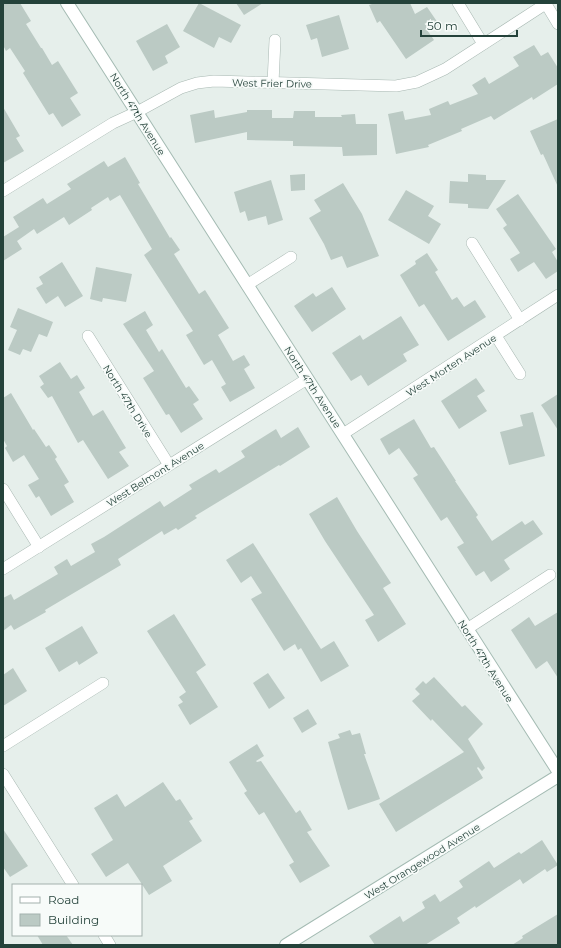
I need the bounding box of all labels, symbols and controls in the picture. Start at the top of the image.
scale bar [421,12,517,38]
text: 50 m [427,18,458,33]
street label: North 47th Avenue [107,71,168,158]
street label: West Frier Drive [232,76,312,91]
street label: West Morten Avenue [404,331,499,400]
street label: North 47th Avenue [281,344,344,431]
street label: North 47th Drive [100,362,155,440]
street label: West Belmont Avenue [104,439,206,510]
street label: North 47th Avenue [455,618,516,705]
street label: West Orangewood Avenue [362,820,482,902]
legend [12,884,142,936]
text: Road [48,892,79,907]
text: Building [48,912,99,927]

